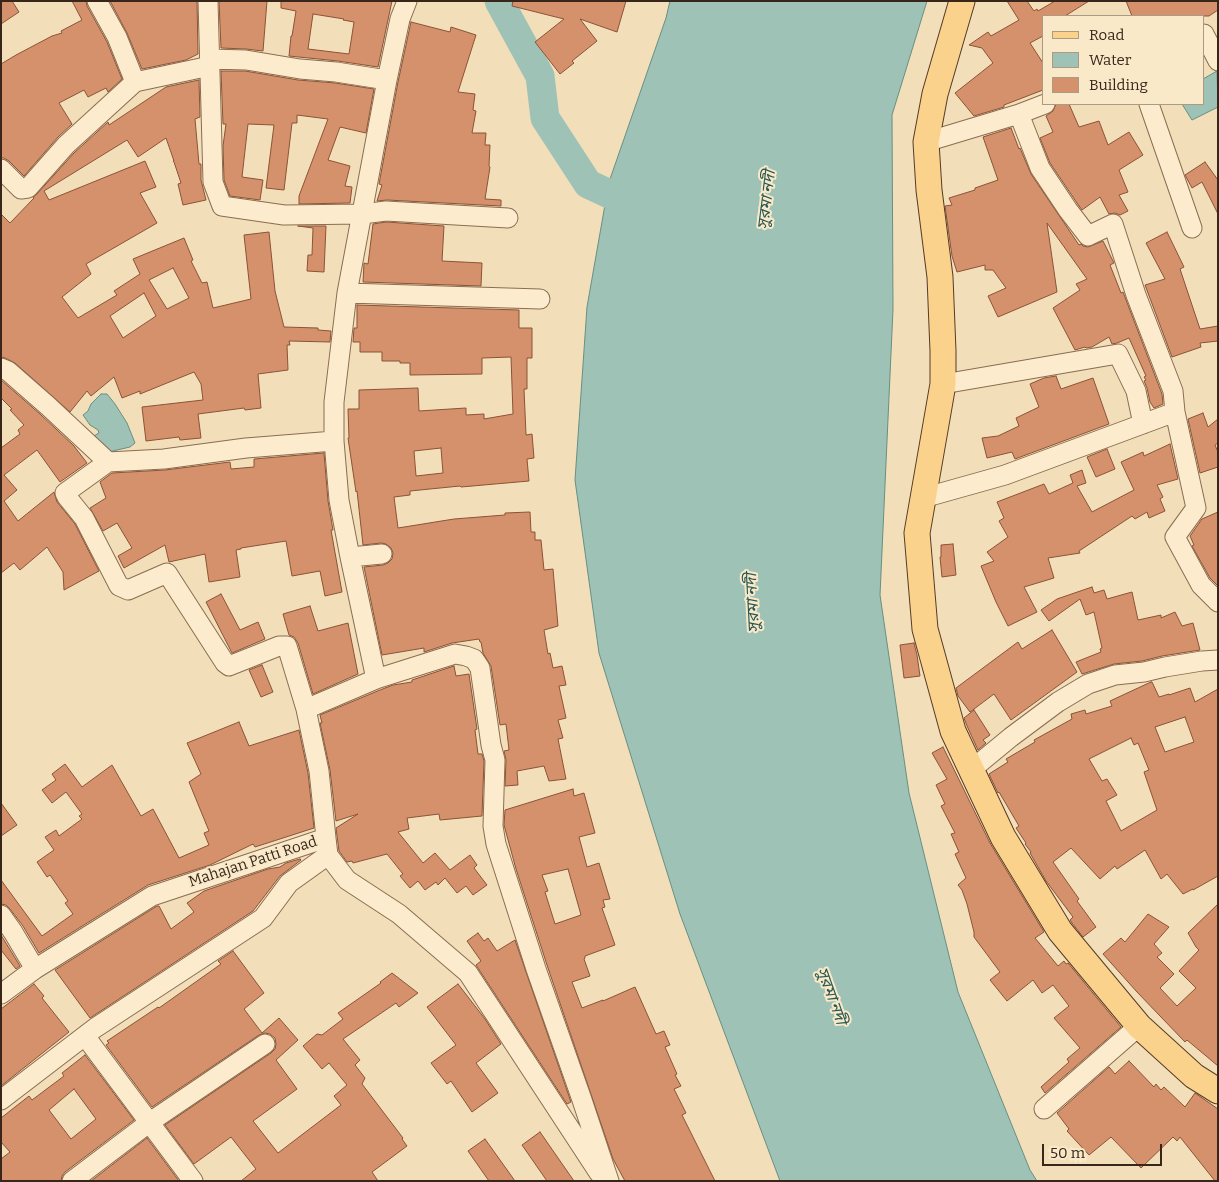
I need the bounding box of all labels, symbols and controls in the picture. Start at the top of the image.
legend [1042,15,1204,105]
text: Road [1089,26,1124,44]
text: Water [1089,51,1131,69]
text: Building [1089,76,1148,94]
water label: সুরমা নদী [754,169,780,231]
water label: সুরমা নদী [742,573,764,633]
street label: Mahajan Patti Road [187,833,319,891]
water label: সুরমা নদী [812,965,850,1027]
scale bar [1044,1134,1164,1166]
text: 50 m [1050,1144,1085,1162]

